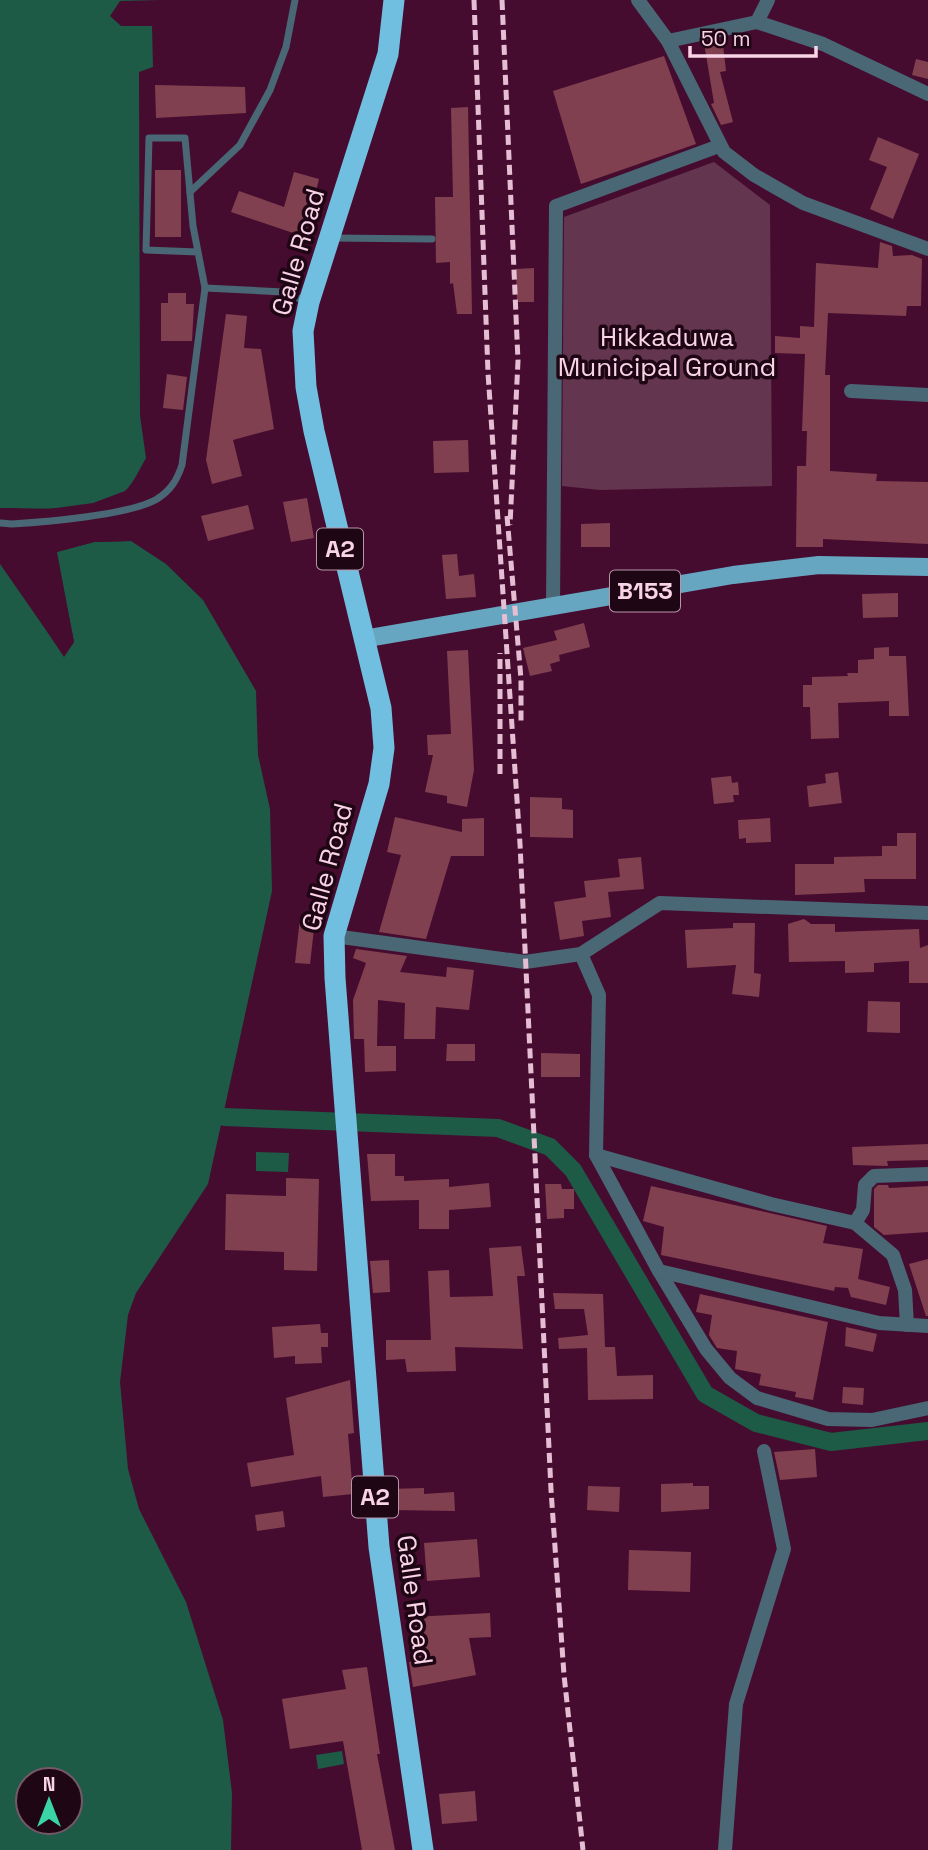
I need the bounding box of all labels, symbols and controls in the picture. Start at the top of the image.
scale bar [690,14,816,58]
text: 50 m [701,25,751,52]
street label: Galle Road [264,184,332,320]
park label: Hikkaduwa Municipal Ground [558,320,776,384]
road number: A2 [317,528,363,570]
road number: B153 [610,570,680,612]
street label: Galle Road [294,799,360,935]
road number: A2 [352,1476,398,1518]
street label: Galle Road [389,1533,441,1667]
north arrow [14,1766,84,1836]
text: N [43,1772,55,1797]

